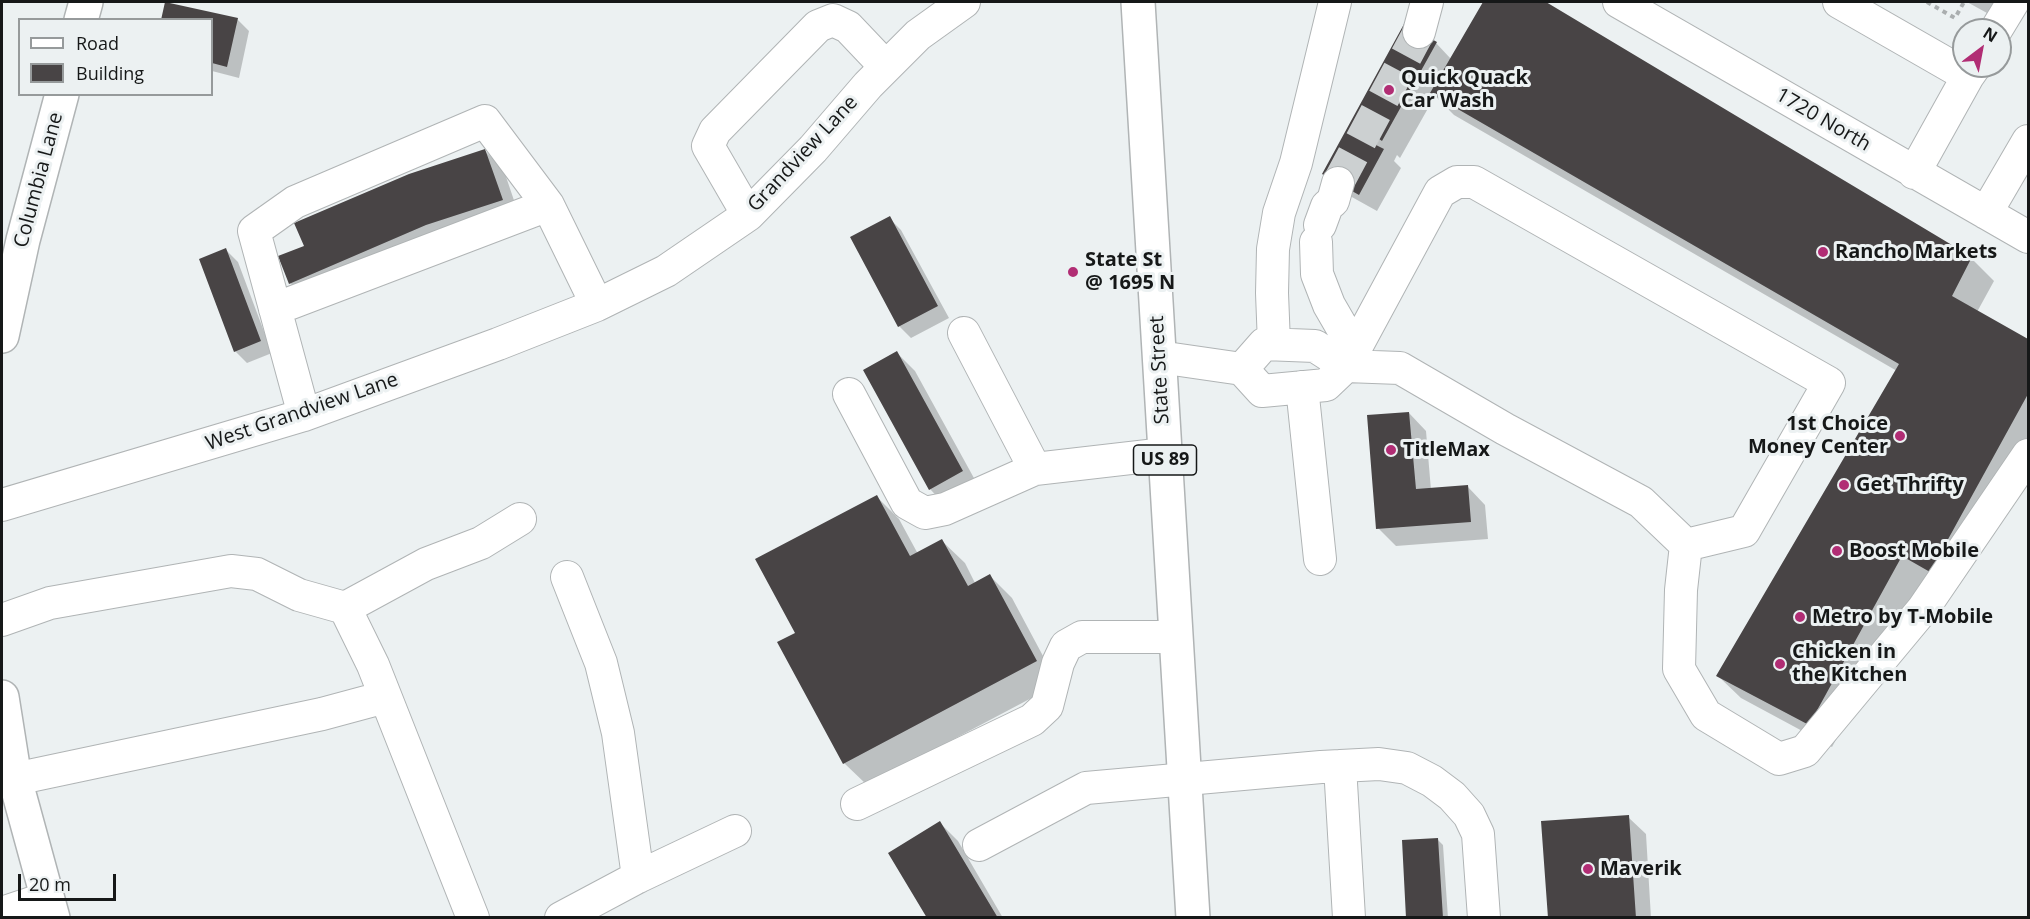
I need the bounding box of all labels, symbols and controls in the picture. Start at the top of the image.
legend [18,18,213,96]
north arrow [1952,18,2012,78]
text: N [1979,22,2002,47]
text: Road [76,31,119,55]
text: Building [76,61,144,85]
place label: Quick Quack Car Wash [1401,66,1528,113]
marker: Quick Quack Car Wash [1382,83,1396,97]
street label: 1720 North [1771,83,1875,157]
street label: Grandview Lane [743,91,863,217]
street label: Columbia Lane [9,110,69,250]
place label: Rancho Markets [1835,240,1997,264]
marker: Rancho Markets [1816,245,1830,259]
place label: State St @ 1695 N [1085,248,1175,295]
marker: State St @ 1695 N [1066,265,1080,279]
street label: State Street [1145,315,1175,425]
street label: West Grandview Lane [203,368,401,456]
place label: 1st Choice Money Center [1748,412,1888,459]
marker: 1st Choice Money Center [1893,429,1907,443]
place label: TitleMax [1403,438,1490,462]
marker: TitleMax [1384,443,1398,457]
road number: US 89 [1134,445,1196,475]
place label: Get Thrifty [1856,473,1964,497]
marker: Get Thrifty [1837,478,1851,492]
place label: Boost Mobile [1849,539,1979,563]
marker: Boost Mobile [1830,544,1844,558]
place label: Metro by T-Mobile [1812,605,1993,629]
marker: Metro by T-Mobile [1793,610,1807,624]
place label: Chicken in the Kitchen [1792,640,1907,687]
marker: Chicken in the Kitchen [1773,657,1787,671]
place label: Maverik [1600,857,1682,881]
scale bar [21,862,118,900]
marker: Maverik [1581,862,1595,876]
text: 20 m [29,872,71,896]

